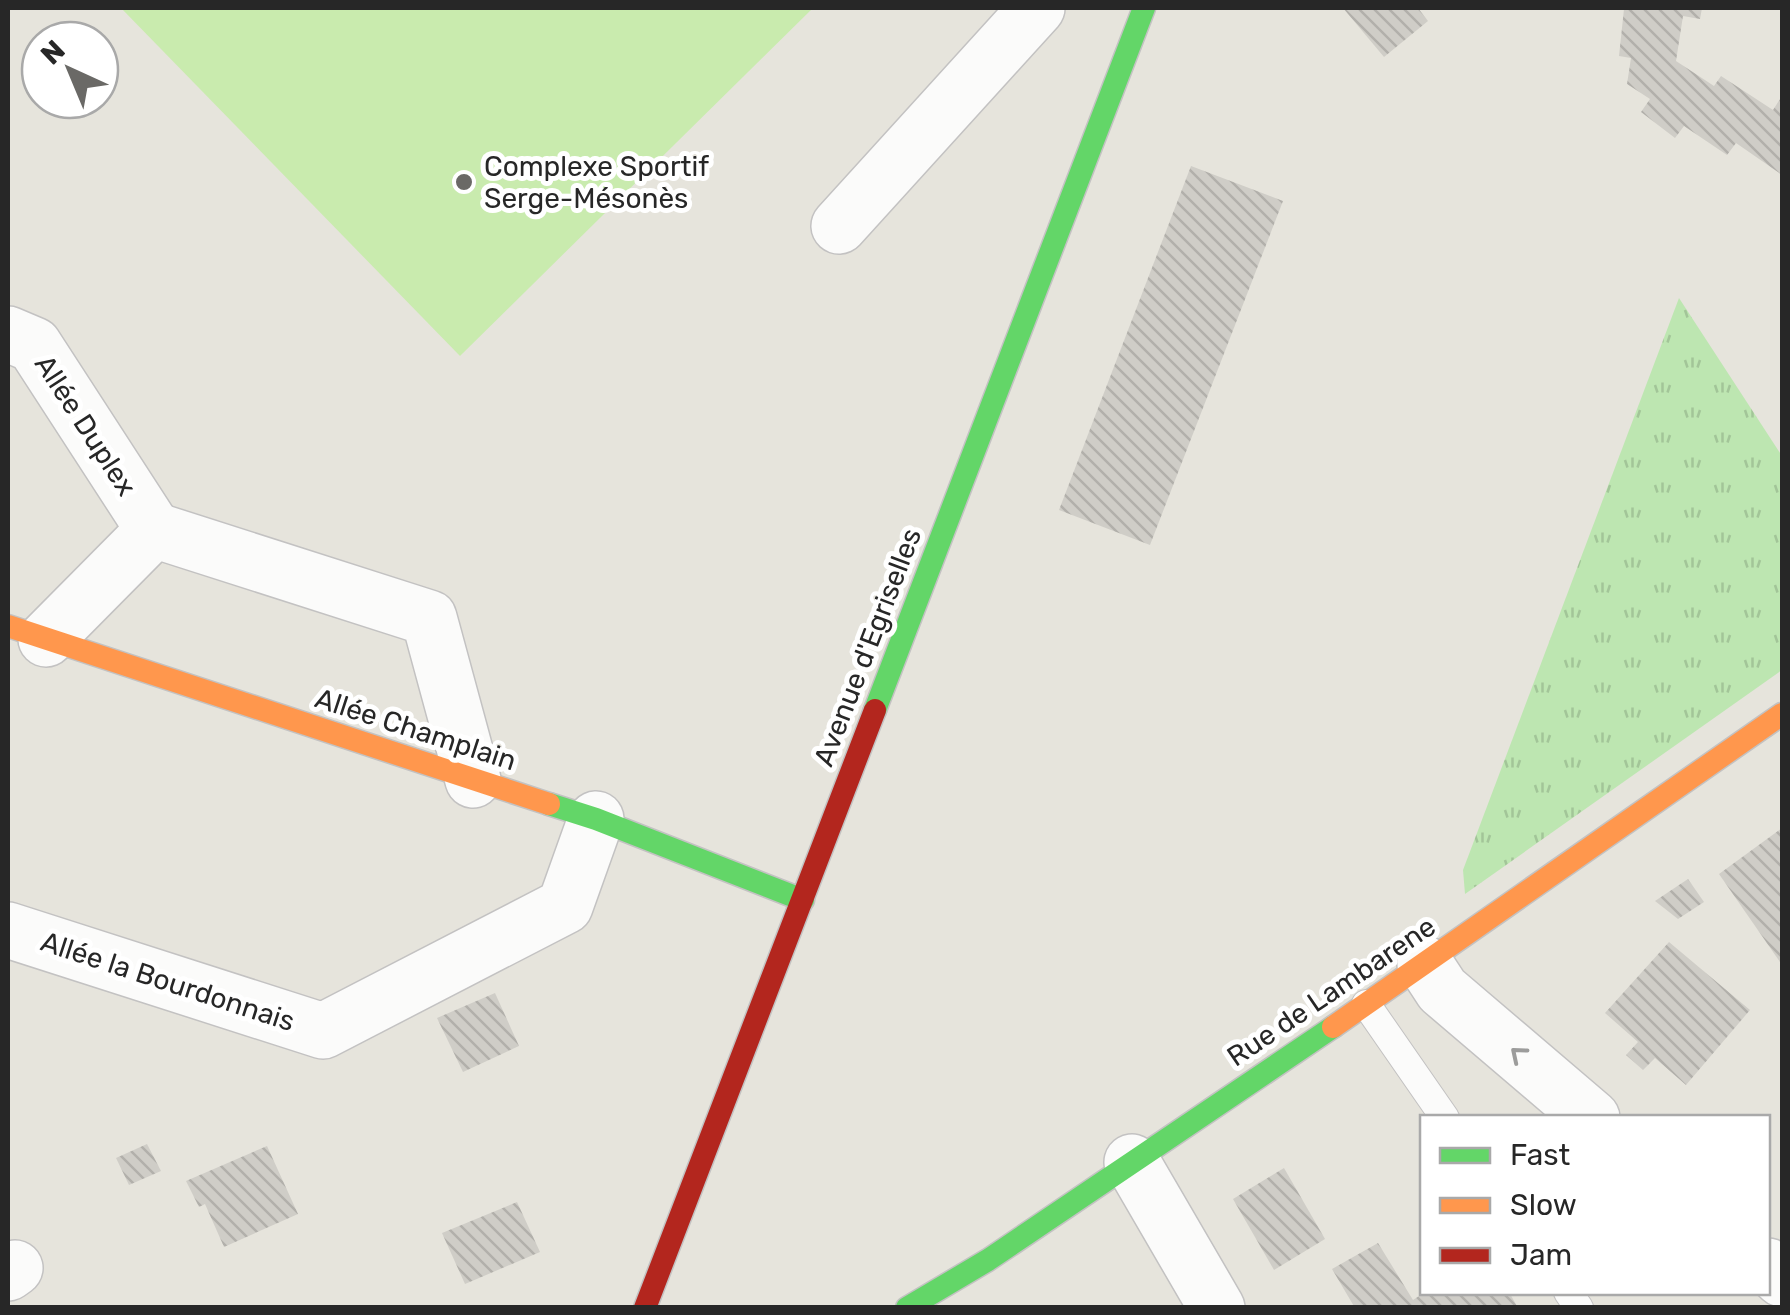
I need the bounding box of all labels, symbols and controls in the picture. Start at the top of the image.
north arrow [20,20,120,120]
text: N [34,34,72,71]
place label: Complexe Sportif Serge-Mésonès [484,150,709,215]
marker: Complexe Sportif Serge-Mésonès [453,171,475,193]
street label: Allée Duplex [28,349,143,502]
street label: Avenue d'Egriselles [807,524,928,771]
street label: Allée Champlain [311,681,520,778]
street label: Rue de Lambarene [1221,910,1442,1073]
street label: Allée la Bourdonnais [37,925,299,1038]
one-way arrow [1511,1048,1530,1066]
legend [1420,1115,1770,1295]
text: Fast [1510,1137,1570,1173]
text: Slow [1510,1187,1577,1223]
text: Jam [1510,1237,1572,1273]

